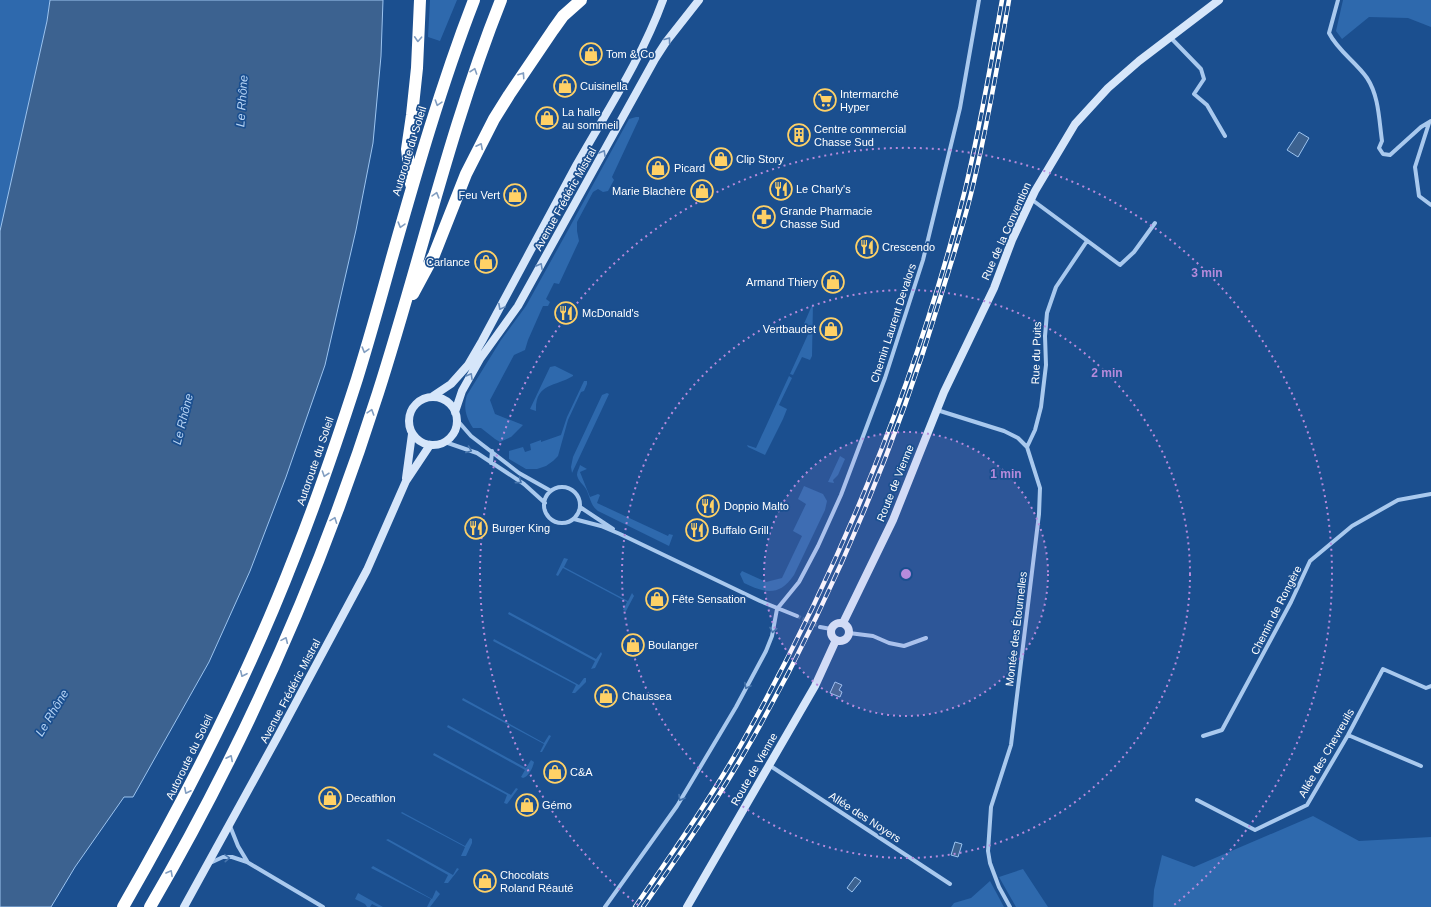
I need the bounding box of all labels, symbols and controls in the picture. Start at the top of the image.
one-way arrow [414,36,423,42]
one-way arrow [663,37,670,44]
shop icon: Tom & Co [578,41,604,67]
place label: Tom & Co [606,48,654,60]
one-way arrow [469,67,478,74]
one-way arrow [518,72,525,79]
shop icon: Cuisinella [552,73,578,99]
water label: Le Rhône [233,74,251,127]
place label: Cuisinella [580,80,629,92]
supermarket icon: Intermarché Hyper [812,87,838,113]
place label: Intermarché Hyper [840,88,899,113]
one-way arrow [434,99,442,106]
street label: Autoroute du Soleil [390,105,428,197]
shop icon: La halle au sommeil [534,105,560,131]
place label: La halle au sommeil [562,106,618,131]
building icon: Centre commercial Chasse Sud [786,122,812,148]
place label: Centre commercial Chasse Sud [814,123,906,148]
one-way arrow [475,143,483,151]
street label: Avenue Frédéric Mistral [532,145,598,253]
shop icon: Clip Story [708,146,734,172]
one-way arrow [599,150,606,157]
place label: Clip Story [736,153,784,165]
shop icon: Picard [645,155,671,181]
place label: Picard [674,162,705,174]
restaurant icon: Le Charly's [768,176,794,202]
shop icon: Marie Blachère [689,178,715,204]
street label: Rue de la Convention [979,180,1033,282]
shop icon: Feu Vert [502,182,528,208]
place label: Le Charly's [796,183,851,195]
place label: Marie Blachère [612,185,686,197]
place label: Feu Vert [458,189,500,201]
one-way arrow [431,192,440,199]
pharmacy icon: Grande Pharmacie Chasse Sud [751,204,777,230]
place label: Grande Pharmacie Chasse Sud [780,205,872,230]
one-way arrow [397,221,406,228]
restaurant icon: Crescendo [854,234,880,260]
place label: Crescendo [882,241,935,253]
shop icon: Carlance [473,249,499,275]
place label: Carlance [426,256,470,268]
street label: Chemin Laurent Devalors [868,261,918,384]
one-way arrow [535,263,542,270]
text: 3 min [1191,266,1223,280]
shop icon: Armand Thiery [820,269,846,295]
place label: Armand Thiery [746,276,818,288]
restaurant icon: McDonald's [553,300,579,326]
one-way arrow [498,302,506,310]
place label: McDonald's [582,307,640,319]
shop icon: Vertbaudet [818,316,844,342]
street label: Rue du Puits [1029,321,1043,385]
place label: Vertbaudet [763,323,816,335]
one-way arrow [362,347,370,353]
text: 2 min [1091,366,1123,380]
one-way arrow [466,373,473,380]
water label: Le Rhône [170,392,196,446]
one-way arrow [367,409,375,416]
street label: Autoroute du Soleil [294,415,336,507]
street label: Route de Vienne [874,443,916,523]
one-way arrow [465,445,472,453]
text: 1 min [990,467,1022,481]
one-way arrow [321,470,329,477]
one-way arrow [515,476,522,484]
restaurant icon: Doppio Malto [695,493,721,519]
place label: Doppio Malto [724,500,789,512]
restaurant icon: Burger King [463,515,489,541]
one-way arrow [330,516,338,523]
restaurant icon: Buffalo Grill [684,517,710,543]
place label: Burger King [492,522,550,534]
place label: Buffalo Grill [712,524,769,536]
street label: Chemin de Rongère [1248,563,1304,657]
centre of rings [899,567,913,581]
street label: Montée des Étournelles [1003,570,1029,687]
shop icon: Fête Sensation [644,586,670,612]
place label: Fête Sensation [672,593,746,605]
one-way arrow [769,627,777,634]
shop icon: Boulanger [620,632,646,658]
street label: Avenue Frédéric Mistral [257,637,323,745]
one-way arrow [280,637,288,645]
place label: Boulanger [648,639,698,651]
one-way arrow [240,670,248,678]
one-way arrow [745,682,752,689]
shop icon: Chaussea [593,683,619,709]
water label: Le Rhône [33,687,72,739]
place label: Chaussea [622,690,672,702]
street label: Allée des Chevreuils [1296,706,1357,799]
street label: Autoroute du Soleil [163,713,215,801]
street label: Route de Vienne [728,731,780,807]
one-way arrow [226,755,233,762]
shop icon: C&A [542,759,568,785]
place label: C&A [570,766,593,778]
shop icon: Decathlon [317,785,343,811]
one-way arrow [184,787,191,795]
street label: Allée des Noyers [827,789,904,845]
place label: Decathlon [346,792,396,804]
shop icon: Gémo [514,792,540,818]
one-way arrow [679,794,686,801]
place label: Gémo [542,799,572,811]
one-way arrow [224,853,230,862]
shop icon: Chocolats Roland Réauté [472,868,498,894]
place label: Chocolats Roland Réauté [500,869,573,894]
one-way arrow [165,870,172,877]

